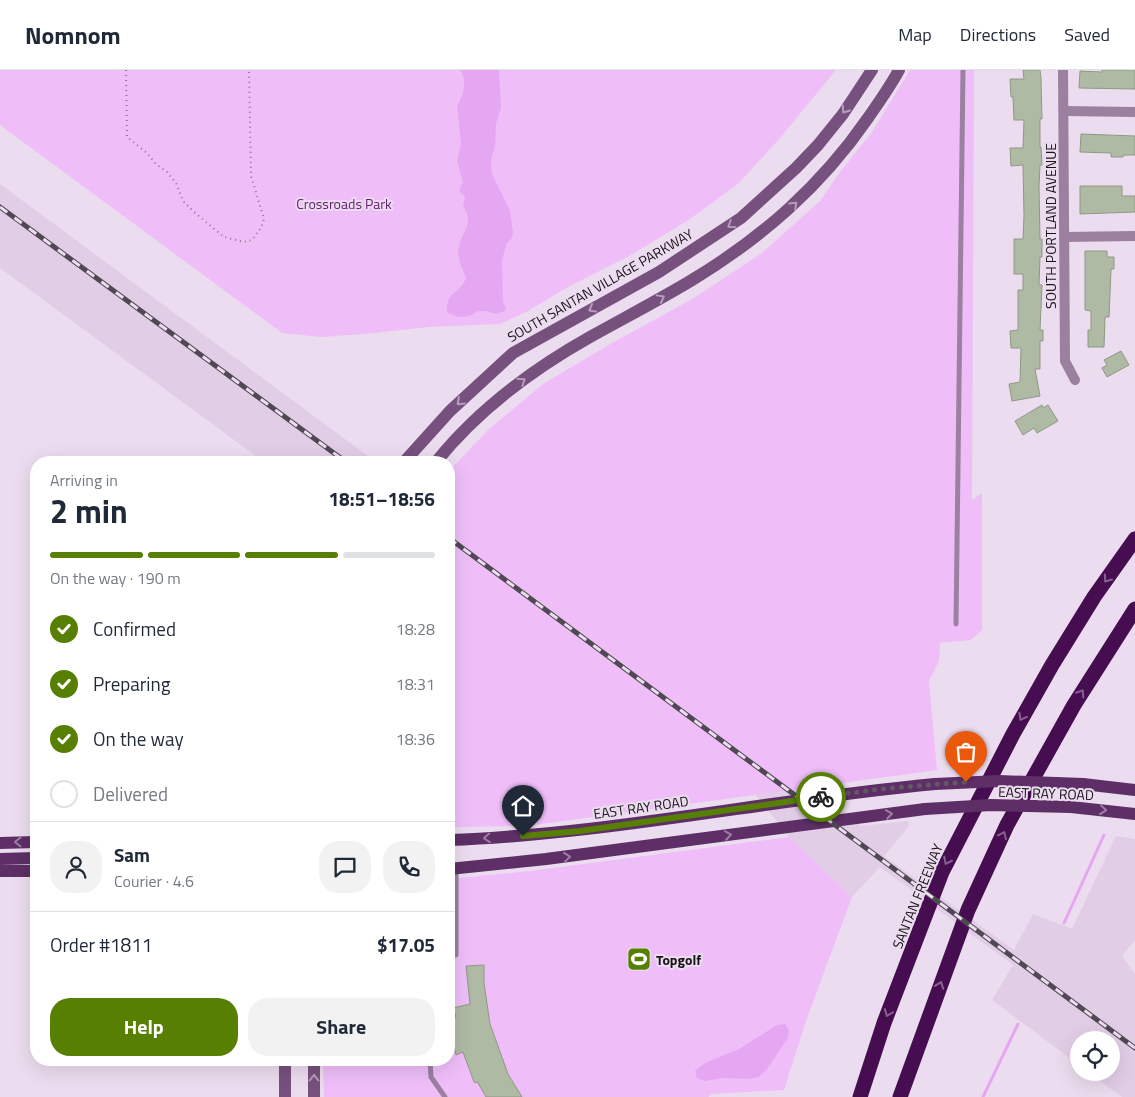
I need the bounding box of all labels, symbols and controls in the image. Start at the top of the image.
text: Nomnom [25,17,121,53]
text: Map [898,21,932,48]
text: Directions [960,21,1036,48]
text: Saved [1064,21,1110,48]
one-way arrow [842,105,851,114]
street label: SOUTH PORTLAND AVENUE [1040,143,1061,309]
park label: Crossroads Park [296,193,392,214]
one-way arrow [788,202,797,211]
one-way arrow [727,219,736,228]
street label: SOUTH SANTAN VILLAGE PARKWAY [503,223,697,347]
one-way arrow [656,294,665,304]
one-way arrow [588,303,597,313]
one-way arrow [516,378,526,387]
one-way arrow [457,396,466,405]
text: Arriving in [50,468,118,492]
text: 18:51–18:56 [328,484,435,513]
text: 2 min [50,487,128,535]
text: On the way · 190 m [50,566,181,590]
one-way arrow [1104,573,1113,582]
text: Confirmed [93,614,176,643]
icon: check [50,615,78,643]
text: 18:28 [396,617,435,641]
text: Preparing [93,669,170,698]
icon: check [50,670,78,698]
text: 18:31 [396,672,435,696]
one-way arrow [1075,690,1085,699]
one-way arrow [1019,712,1029,721]
text: On the way [93,724,184,753]
icon: check [50,725,78,753]
text: 18:36 [396,727,435,751]
pin [945,731,987,782]
icon: bag [952,738,980,766]
courier [796,772,846,822]
text: Delivered [93,779,168,808]
street label: EAST RAY ROAD [998,781,1094,805]
icon: bike [807,783,835,811]
pin [502,785,544,836]
street label: EAST RAY ROAD [592,790,690,824]
icon: home [509,792,537,820]
one-way arrow [1100,804,1108,815]
one-way arrow [885,809,893,820]
one-way arrow [724,831,732,841]
one-way arrow [996,831,1007,840]
one-way arrow [483,833,491,844]
one-way arrow [14,837,22,848]
text: Sam [114,840,150,869]
street label: SANTAN FREEWAY [886,840,948,952]
button: person [50,841,102,893]
button: chat [319,841,371,893]
button: phone [383,841,435,893]
one-way arrow [563,852,571,863]
one-way arrow [943,856,953,865]
text: Courier · 4.6 [114,869,194,893]
text: Order #1811 [50,930,152,959]
text: $17.05 [377,930,435,959]
sports icon: Topgolf [626,946,652,972]
place label: Topgolf [656,949,701,970]
one-way arrow [934,981,944,990]
button: Help [50,998,238,1056]
button: Share [248,998,435,1056]
one-way arrow [884,1008,894,1016]
map controls [1070,1031,1120,1081]
button: locate [1070,1031,1120,1081]
one-way arrow [309,1074,319,1082]

